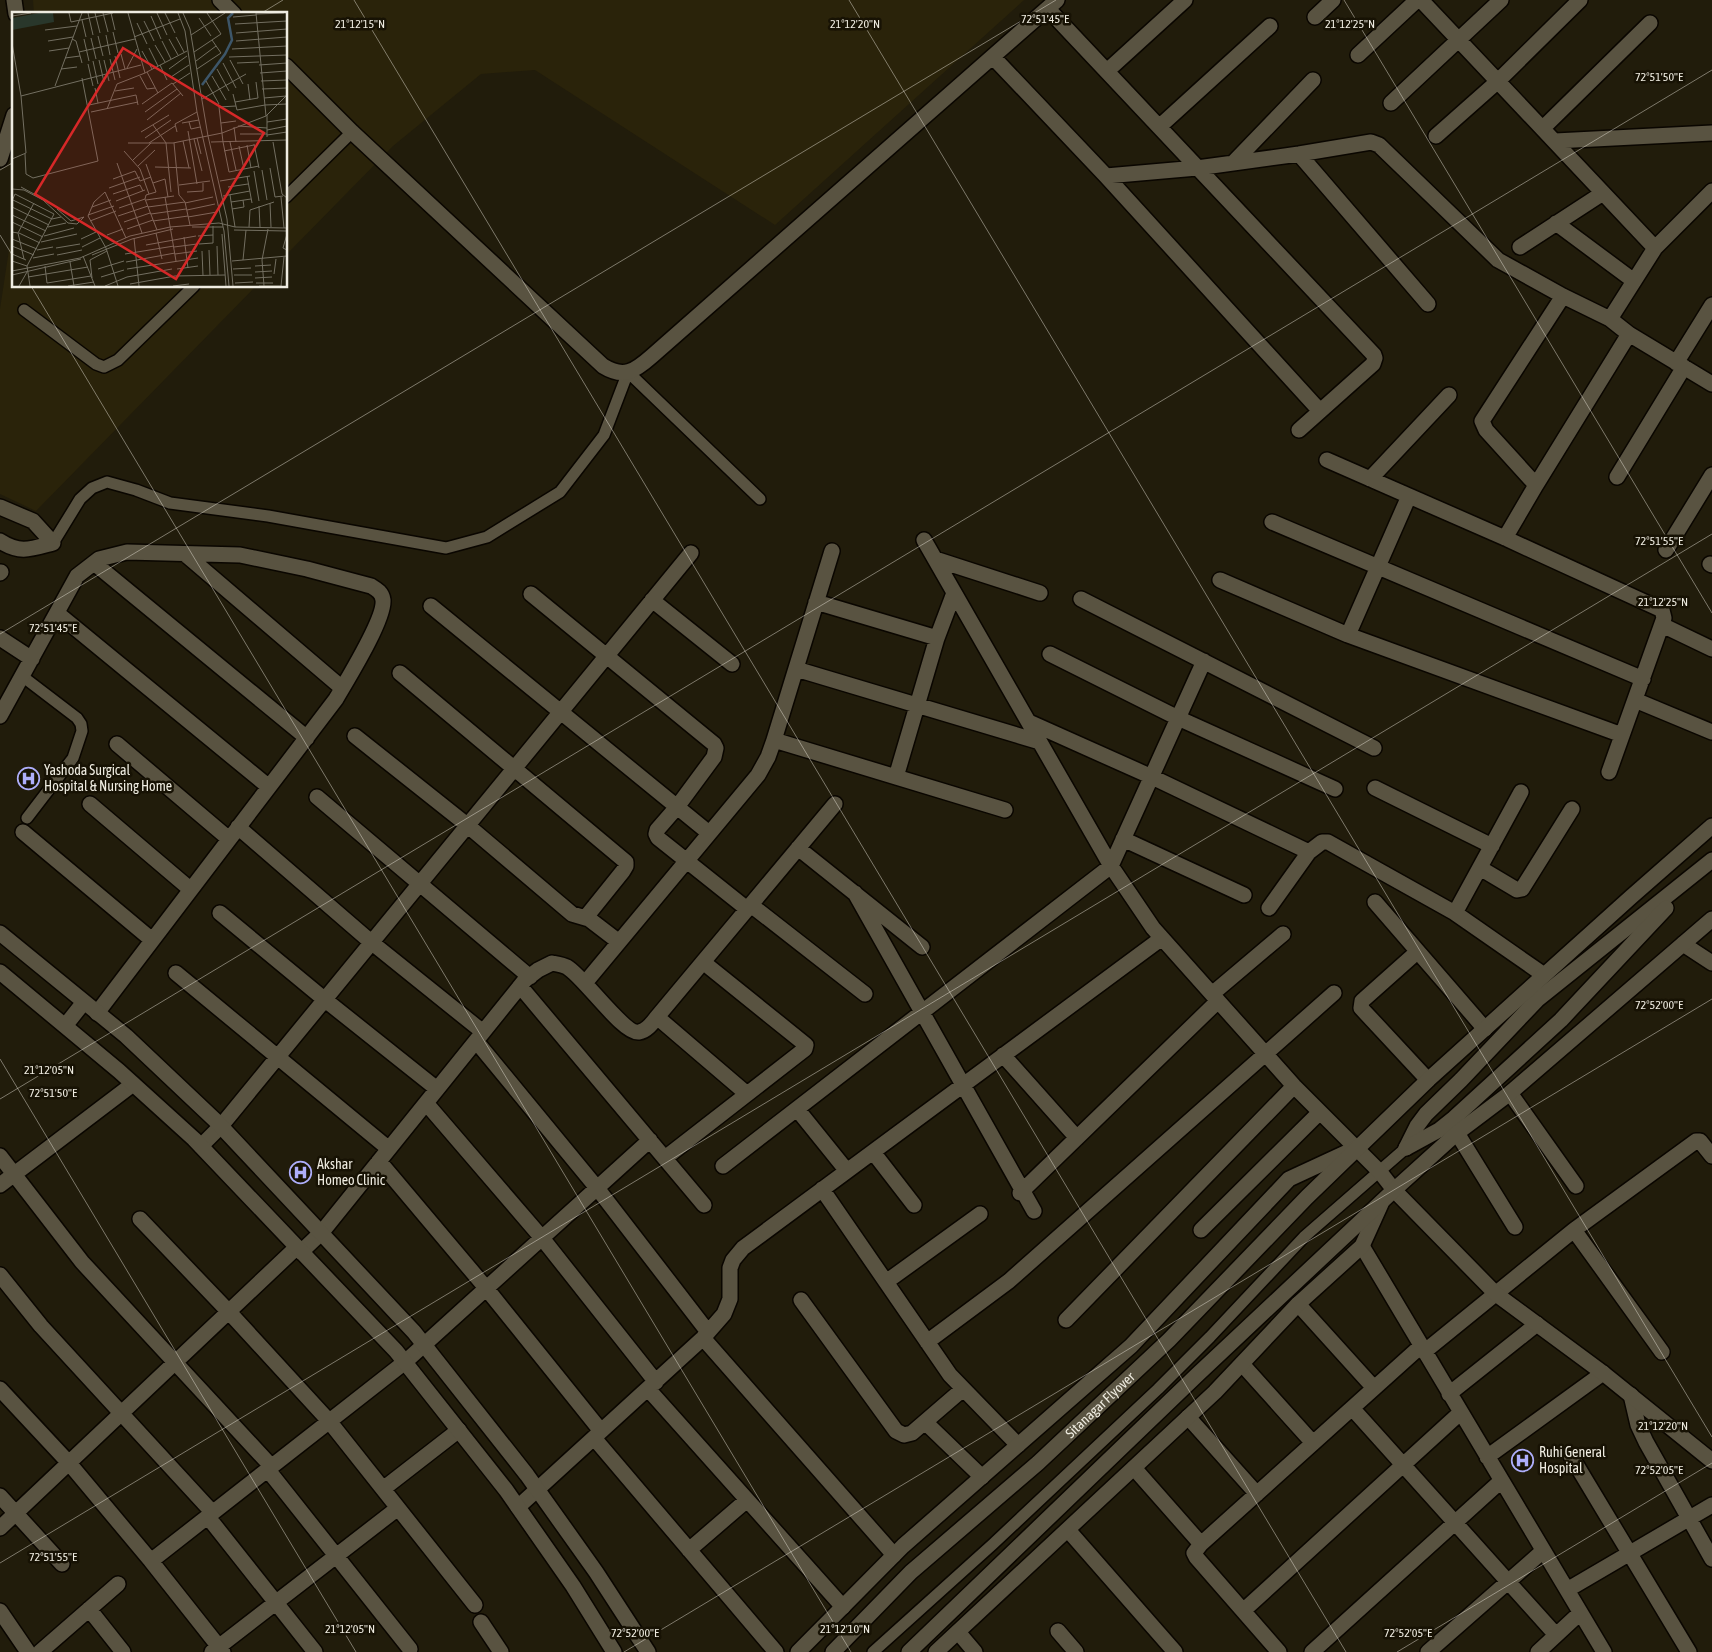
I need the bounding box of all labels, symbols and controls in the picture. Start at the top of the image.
inset map [12,12,288,288]
text: 72°51'45"E [1021,12,1069,26]
text: 21°12'15"N [335,17,385,31]
text: 21°12'20"N [830,17,880,31]
text: 21°12'25"N [1325,17,1375,31]
text: 72°51'50"E [1635,70,1683,84]
text: 72°51'55"E [1635,534,1683,548]
text: 21°12'25"N [1638,595,1688,609]
text: 72°51'45"E [29,621,77,635]
place label: Yashoda Surgical Hospital & Nursing Home [44,762,172,794]
hospital icon: Yashoda Surgical Hospital & Nursing Home [16,766,40,790]
text: 72°52'00"E [1635,998,1683,1012]
text: 21°12'05"N [24,1063,74,1077]
text: 72°51'50"E [29,1086,77,1100]
place label: Akshar Homeo Clinic [317,1156,386,1188]
hospital icon: Akshar Homeo Clinic [289,1160,313,1184]
street label: Sitanagar Flyover [1062,1368,1138,1441]
text: 21°12'20"N [1638,1419,1688,1433]
place label: Ruhi General Hospital [1539,1444,1606,1476]
hospital icon: Ruhi General Hospital [1511,1448,1535,1472]
text: 72°52'05"E [1635,1463,1683,1477]
text: 72°51'55"E [29,1550,77,1564]
text: 21°12'05"N [325,1622,375,1636]
text: 21°12'10"N [820,1622,870,1636]
text: 72°52'00"E [611,1626,659,1640]
text: 72°52'05"E [1384,1626,1432,1640]

